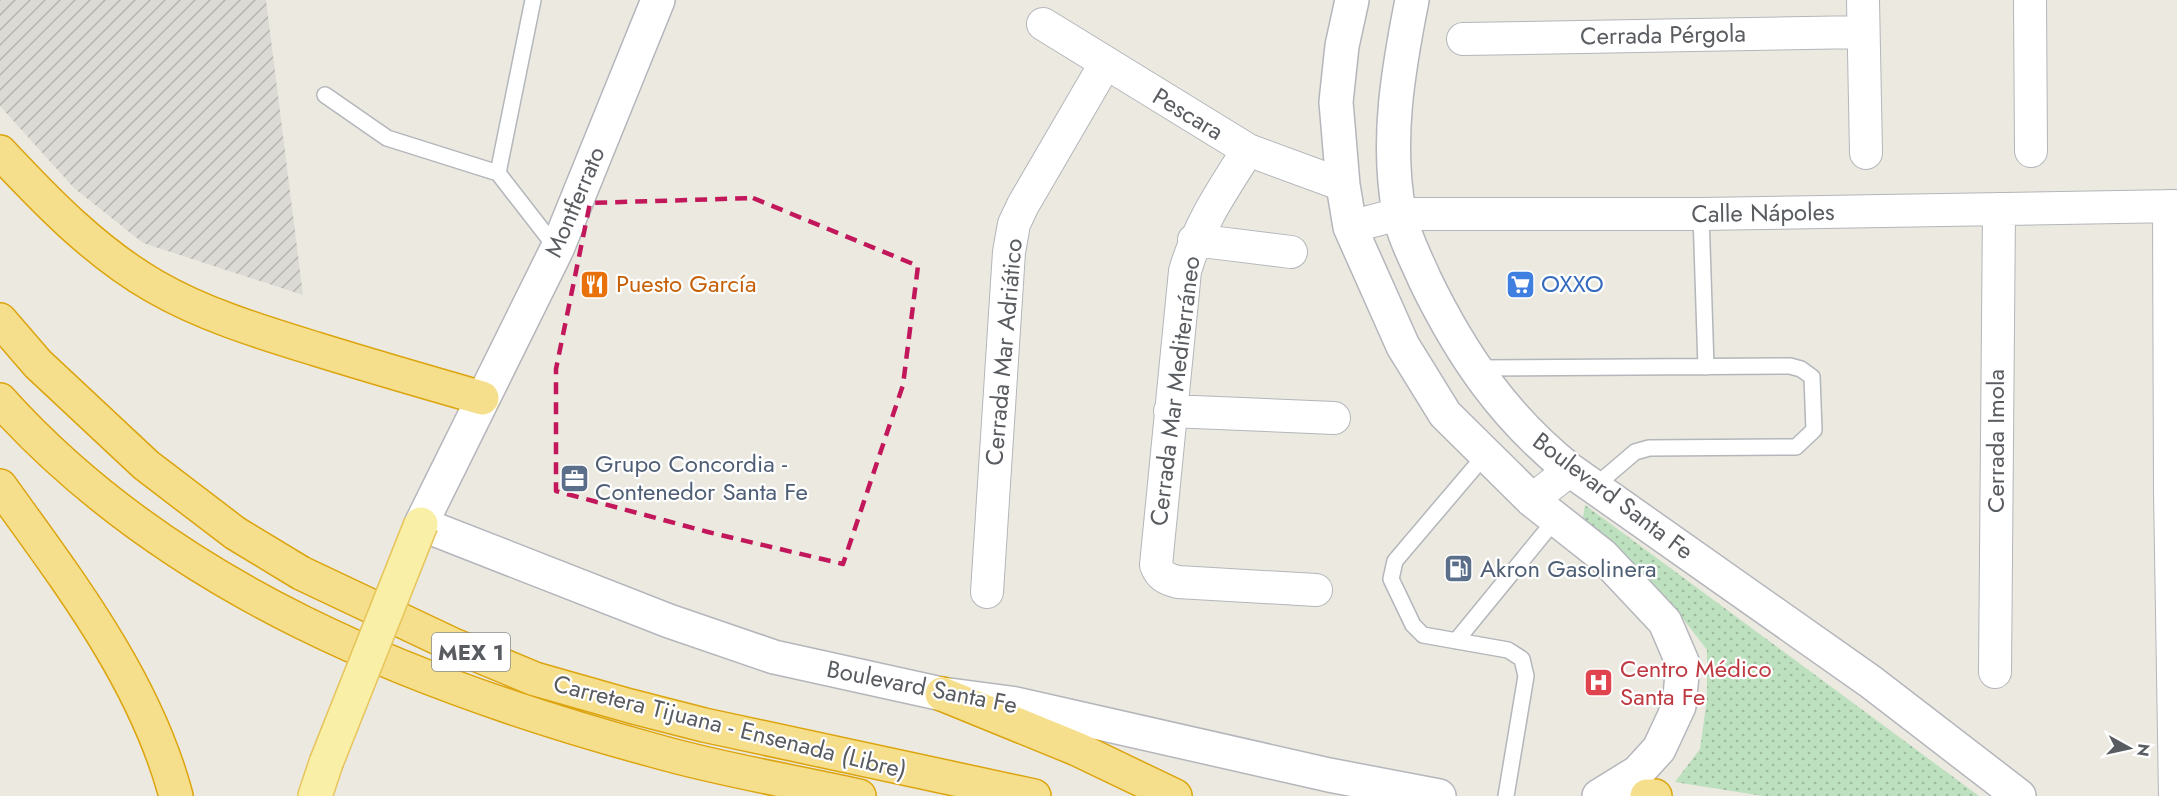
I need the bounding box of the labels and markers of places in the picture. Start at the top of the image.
place label: Puesto García [616,266,757,301]
place label: OXXO [1541,266,1604,301]
restaurant icon: Puesto García [579,268,611,300]
supermarket icon: OXXO [1504,268,1536,300]
place label: Grupo Concordia - Contenedor Santa Fe [595,446,808,509]
office icon: Grupo Concordia - Contenedor Santa Fe [558,462,590,494]
place label: Akron Gasolinera [1480,551,1657,586]
fuel station icon: Akron Gasolinera [1443,553,1475,585]
place label: Centro Médico Santa Fe [1620,651,1772,714]
hospital icon: Centro Médico Santa Fe [1583,667,1615,699]

